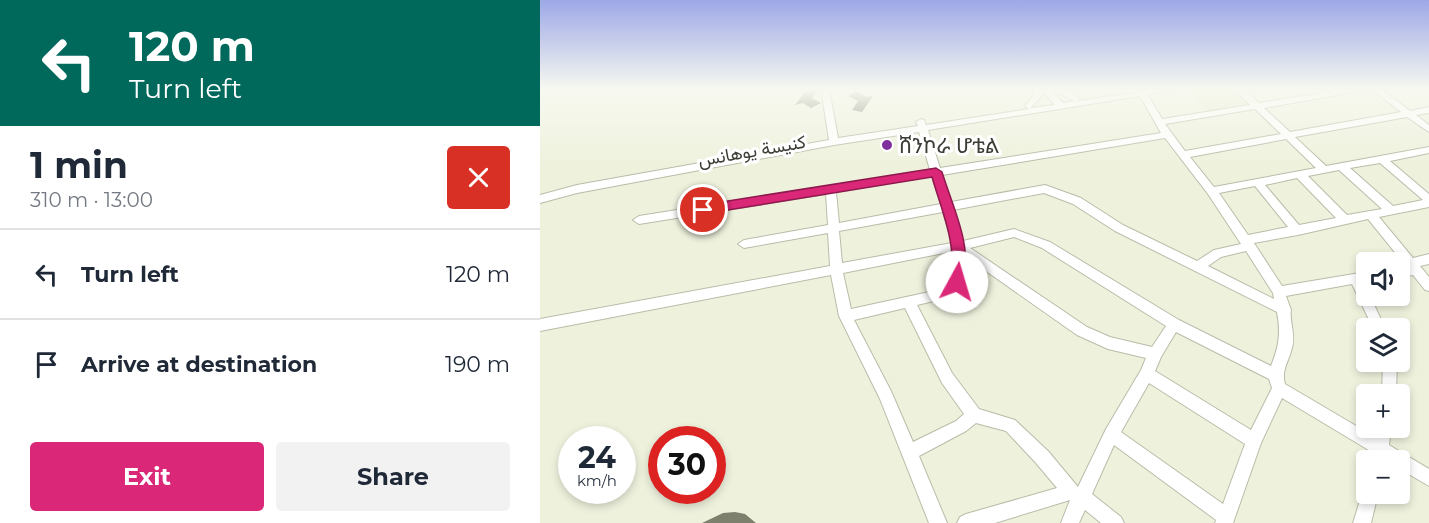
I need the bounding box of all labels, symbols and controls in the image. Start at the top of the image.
text: 120 m [129,20,255,72]
icon: left [30,24,108,102]
text: Turn left [129,72,242,105]
street label: كنيسة يوهانس [696,131,808,171]
place label: ሸንኮራ ሆቴል [899,133,999,158]
marker: ሸንኮራ ሆቴል [880,138,894,152]
text: 1 min [30,143,128,187]
button: close [447,146,510,209]
pin [677,184,728,235]
text: 310 m · 13:00 [30,188,153,212]
icon: arrive [686,193,719,226]
position arrow [925,250,989,314]
map controls [1356,252,1410,504]
button: sound [1356,252,1410,306]
icon: left [30,258,63,291]
text: Turn left [81,261,179,288]
text: 120 m [446,261,510,288]
button: layers [1356,318,1410,372]
icon: arrive [30,348,63,381]
text: Arrive at destination [81,351,317,378]
text: 190 m [445,351,510,378]
button: + [1356,384,1410,438]
speed limit sign: 30 [648,426,726,504]
text: 24 [578,439,616,476]
button: Exit [30,442,264,511]
button: Share [276,442,510,511]
button: − [1356,450,1410,504]
text: km/h [577,471,617,490]

